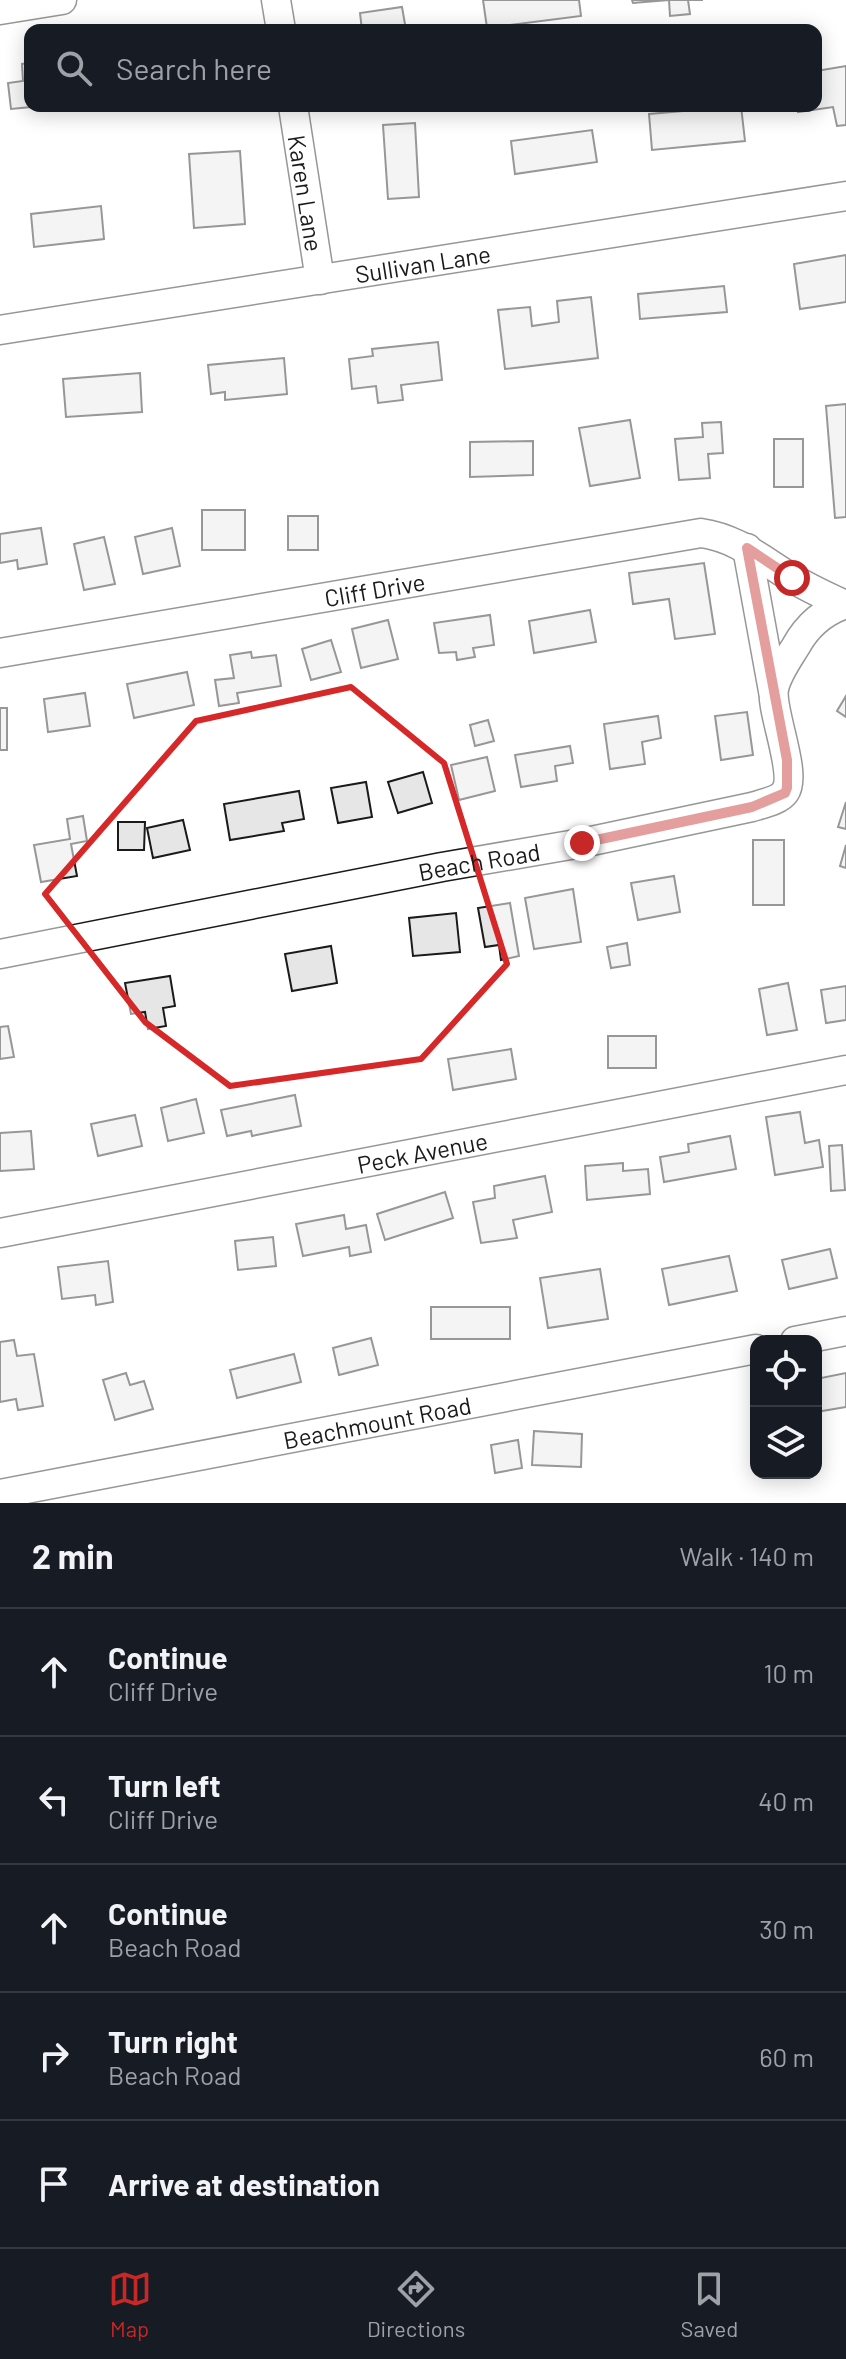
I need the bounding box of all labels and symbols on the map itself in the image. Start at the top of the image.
street label: Karen Lane [283,133,330,253]
street label: Sullivan Lane [353,238,493,288]
route start [774,560,810,596]
street label: Cliff Drive [322,566,427,612]
route end [564,825,600,861]
street label: Beach Road [416,836,542,886]
street label: Peck Avenue [355,1125,490,1178]
street label: Beachmount Road [281,1389,473,1454]

